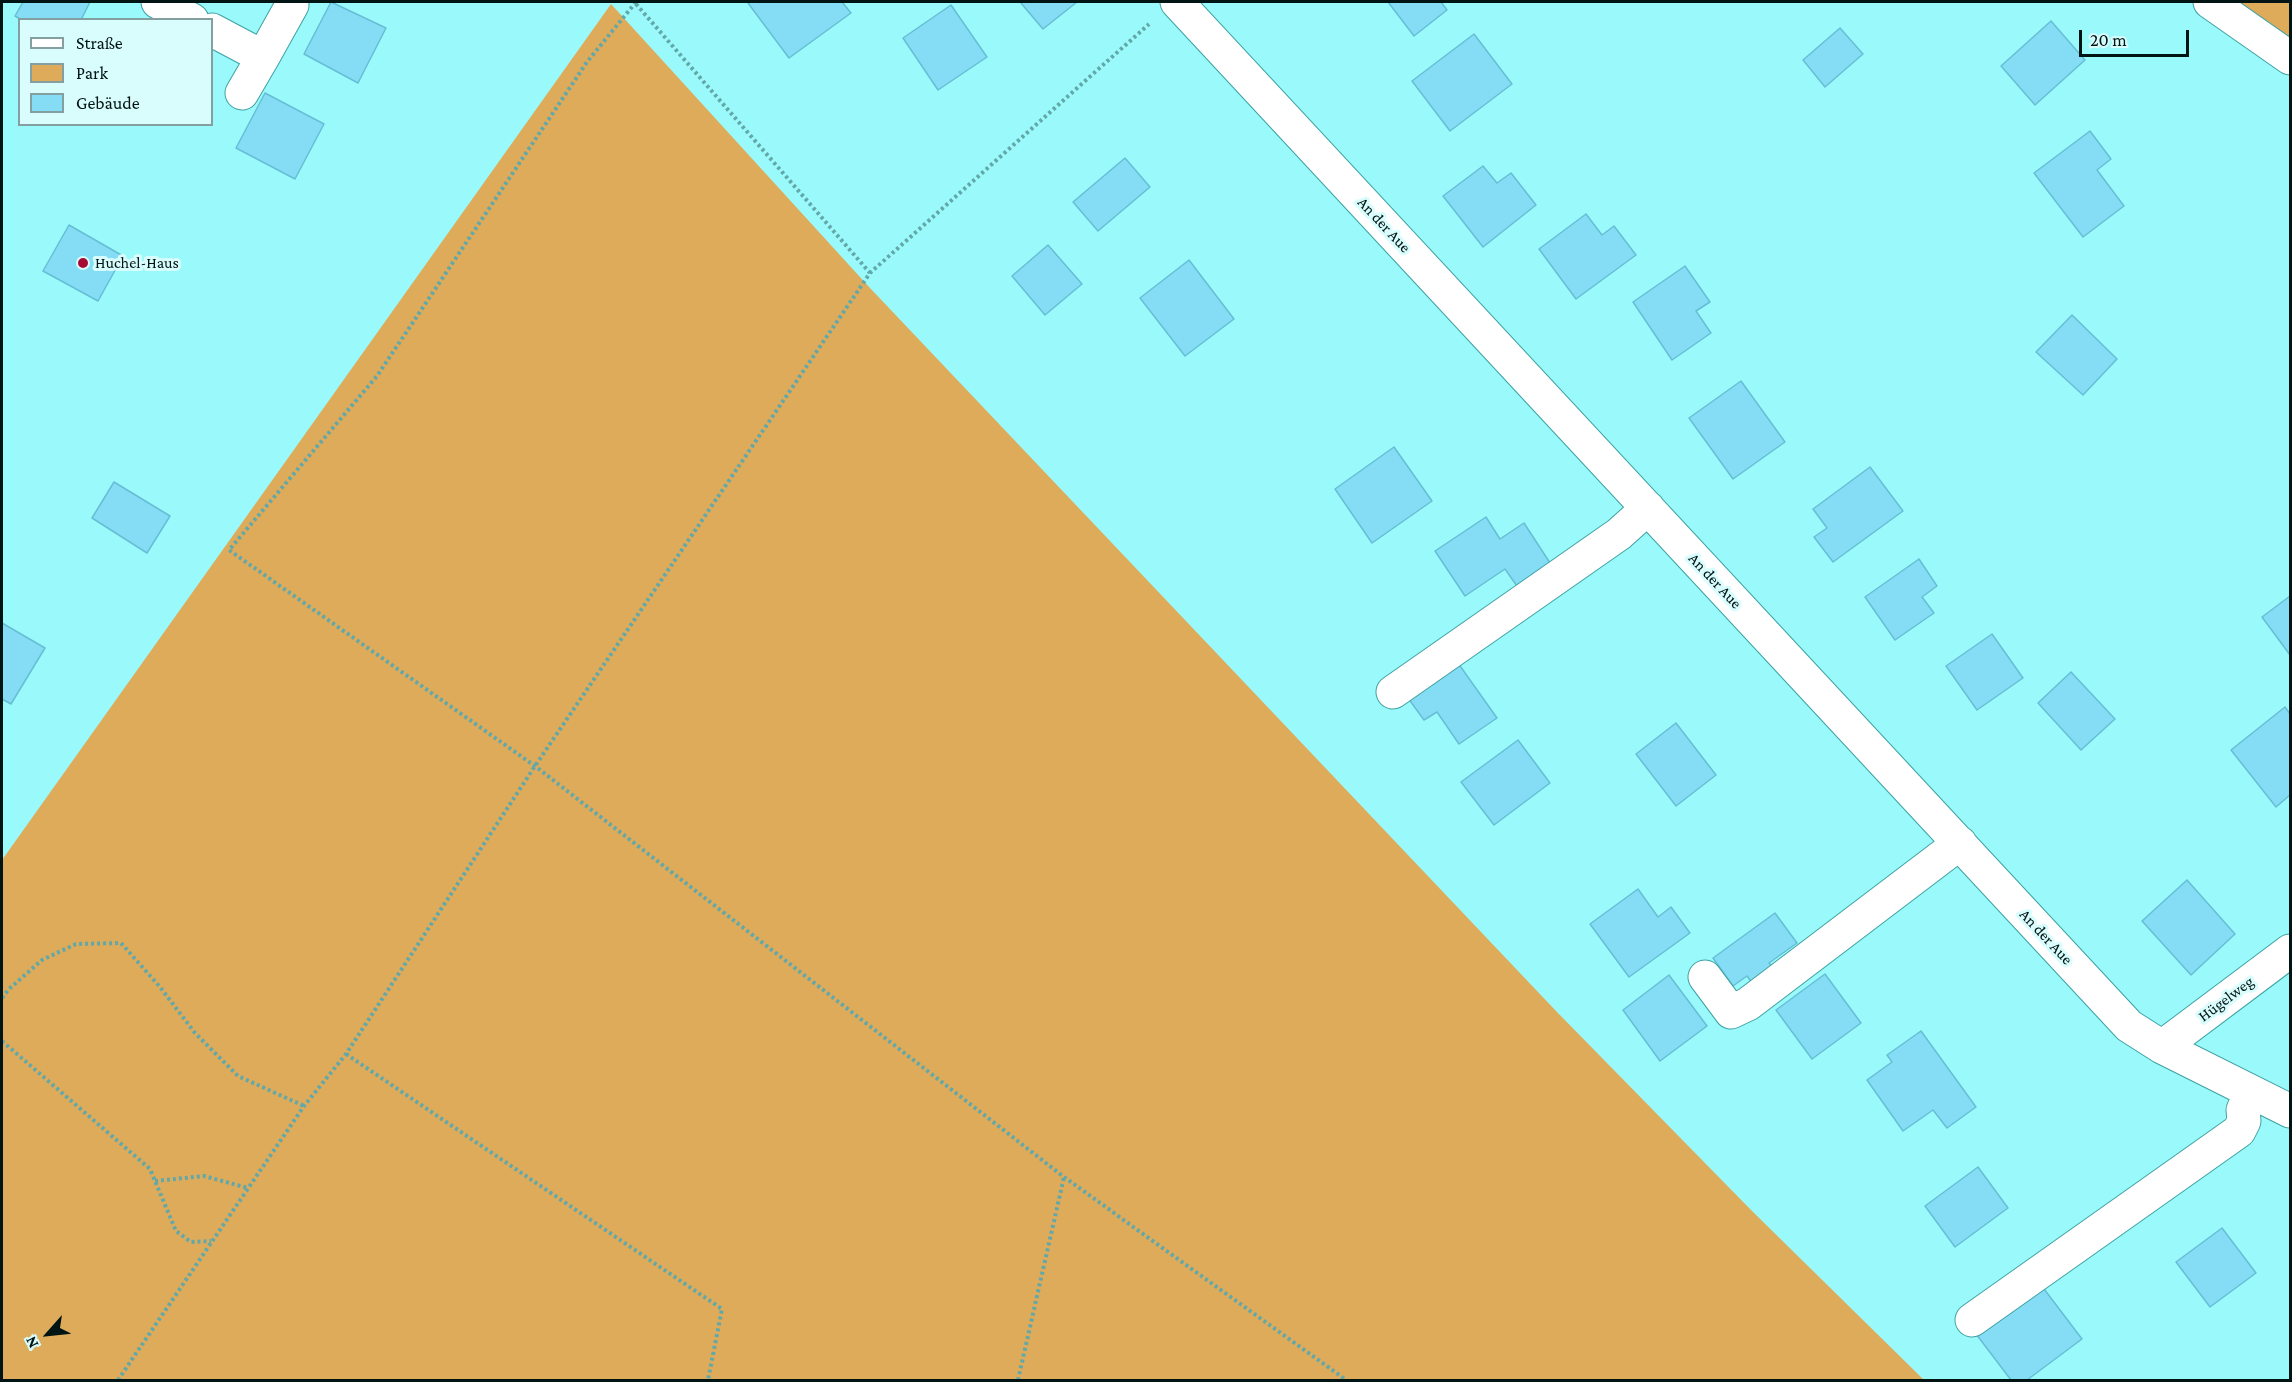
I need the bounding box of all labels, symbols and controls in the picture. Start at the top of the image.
legend [18,18,213,126]
scale bar [2082,18,2192,56]
text: 20 m [2090,30,2127,50]
text: Straße [76,33,123,53]
text: Park [76,63,108,83]
text: Gebäude [76,93,140,113]
street label: An der Aue [1353,193,1415,257]
place label: Huchel-Haus [95,253,179,273]
marker: Huchel-Haus [76,256,90,270]
street label: An der Aue [1684,549,1746,613]
street label: An der Aue [2015,905,2077,969]
street label: Hügelweg [2195,972,2257,1026]
north arrow [18,1304,78,1364]
text: N [21,1334,42,1351]

